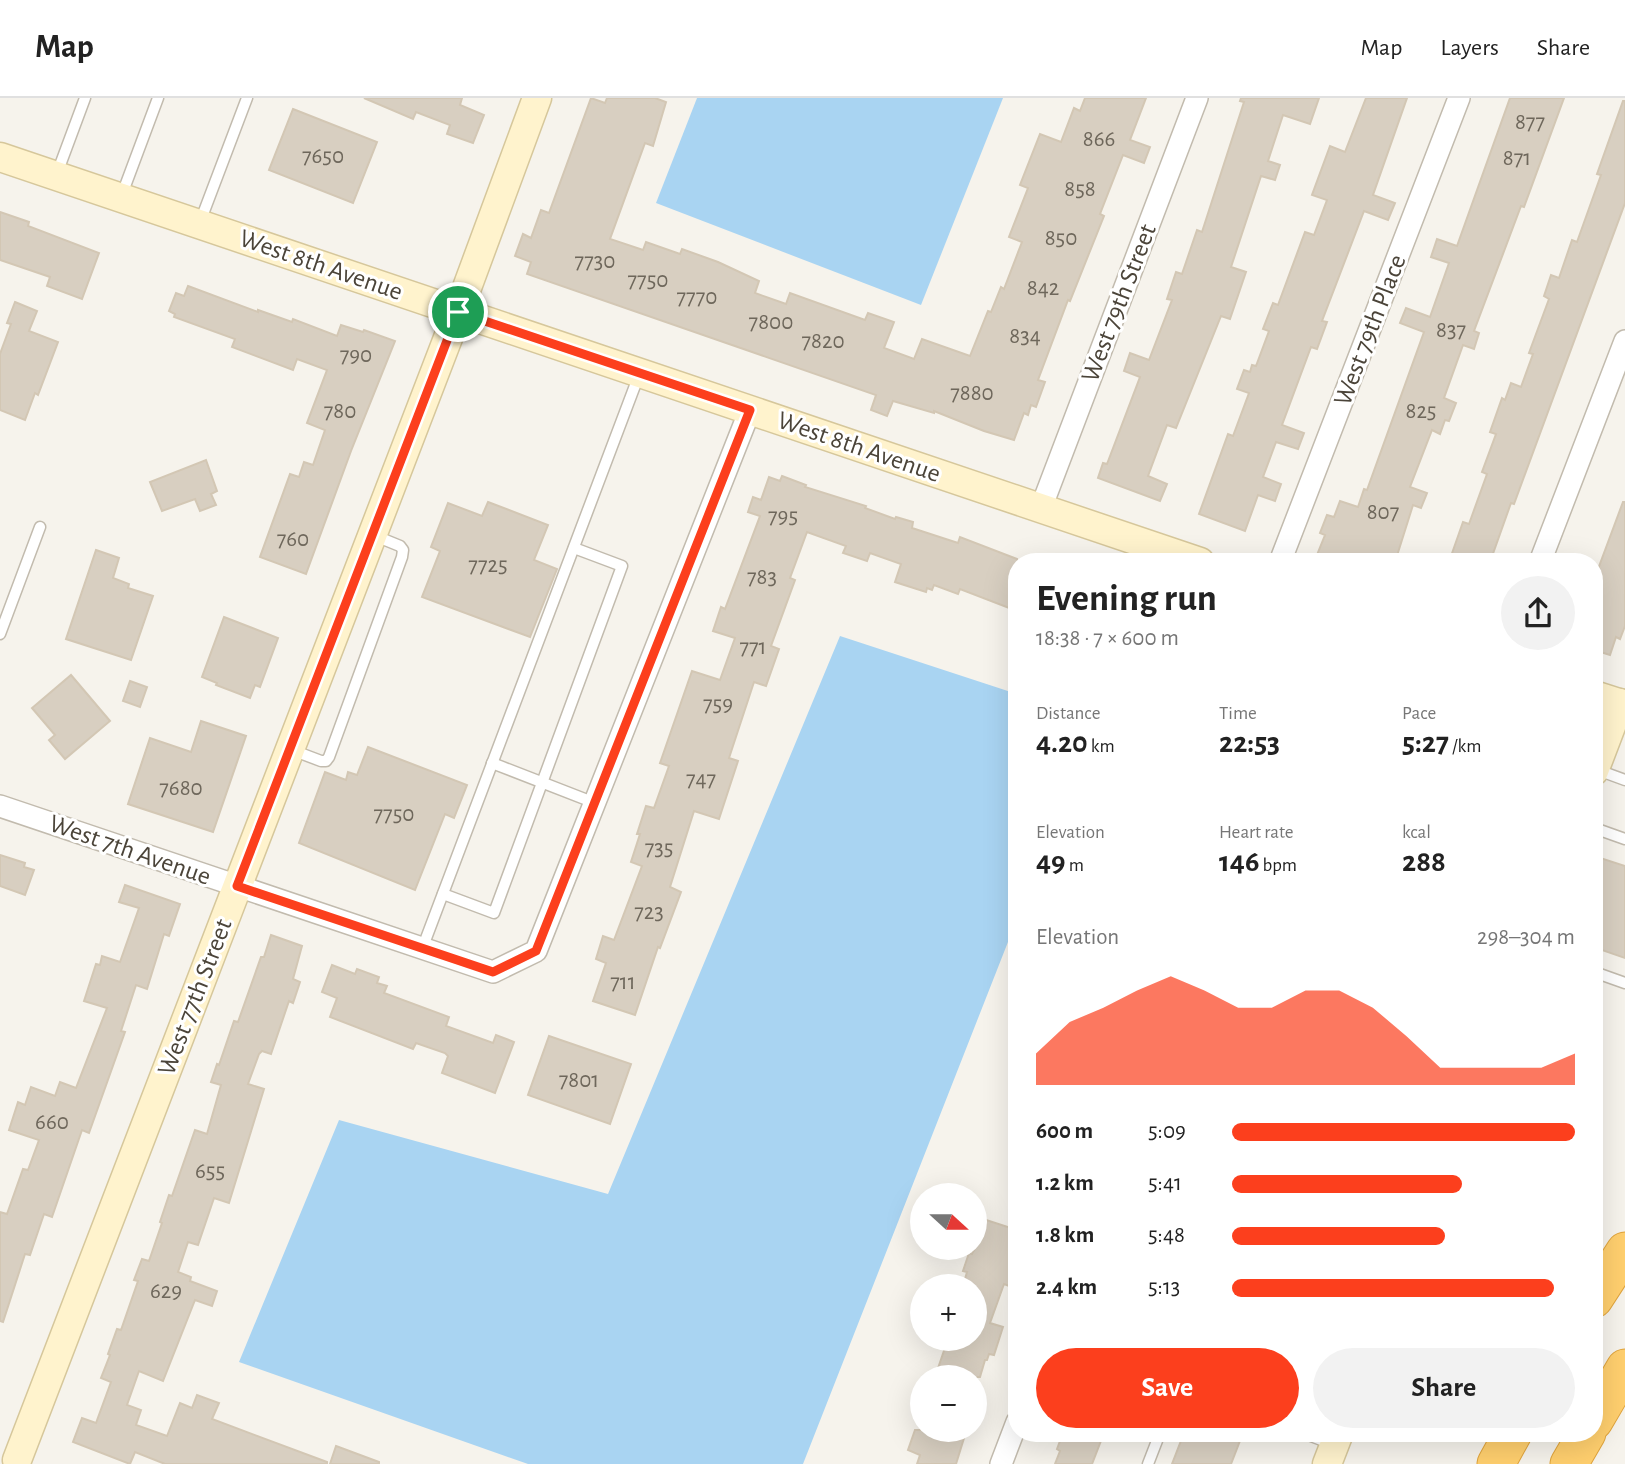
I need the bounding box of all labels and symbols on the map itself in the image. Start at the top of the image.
house number: 877 [1515,111,1545,134]
house number: 866 [1083,128,1115,151]
house number: 7650 [302,145,344,168]
house number: 871 [1503,147,1531,170]
house number: 858 [1064,178,1096,201]
street label: West 79th Street [1077,221,1161,385]
street label: West 8th Avenue [236,225,406,305]
house number: 850 [1045,227,1077,250]
house number: 7730 [575,250,615,273]
street label: West 79th Place [1329,251,1411,409]
house number: 7750 [628,269,668,292]
house number: 842 [1027,277,1059,300]
pin [428,282,488,342]
house number: 7770 [677,286,717,309]
house number: 7800 [749,311,793,334]
house number: 837 [1436,319,1466,342]
house number: 834 [1009,325,1041,348]
house number: 7820 [801,330,845,353]
house number: 790 [340,344,372,367]
house number: 7880 [950,382,994,405]
house number: 780 [324,400,356,423]
house number: 825 [1406,400,1436,423]
street label: West 8th Avenue [774,407,944,487]
house number: 807 [1367,501,1399,524]
house number: 795 [768,505,798,528]
house number: 760 [277,528,309,551]
house number: 7725 [468,554,508,577]
house number: 783 [747,566,777,589]
house number: 771 [739,636,767,659]
house number: 759 [703,693,733,716]
house number: 747 [686,768,716,791]
house number: 7680 [159,777,203,800]
house number: 7750 [374,803,414,826]
street label: West 7th Avenue [46,810,214,890]
house number: 735 [645,837,673,860]
house number: 723 [634,901,664,924]
street label: West 77th Street [153,915,237,1079]
house number: 711 [610,971,636,994]
house number: 7801 [559,1069,599,1092]
house number: 660 [35,1111,69,1134]
house number: 655 [195,1160,225,1183]
north arrow [910,1183,987,1260]
house number: 629 [150,1280,182,1303]

